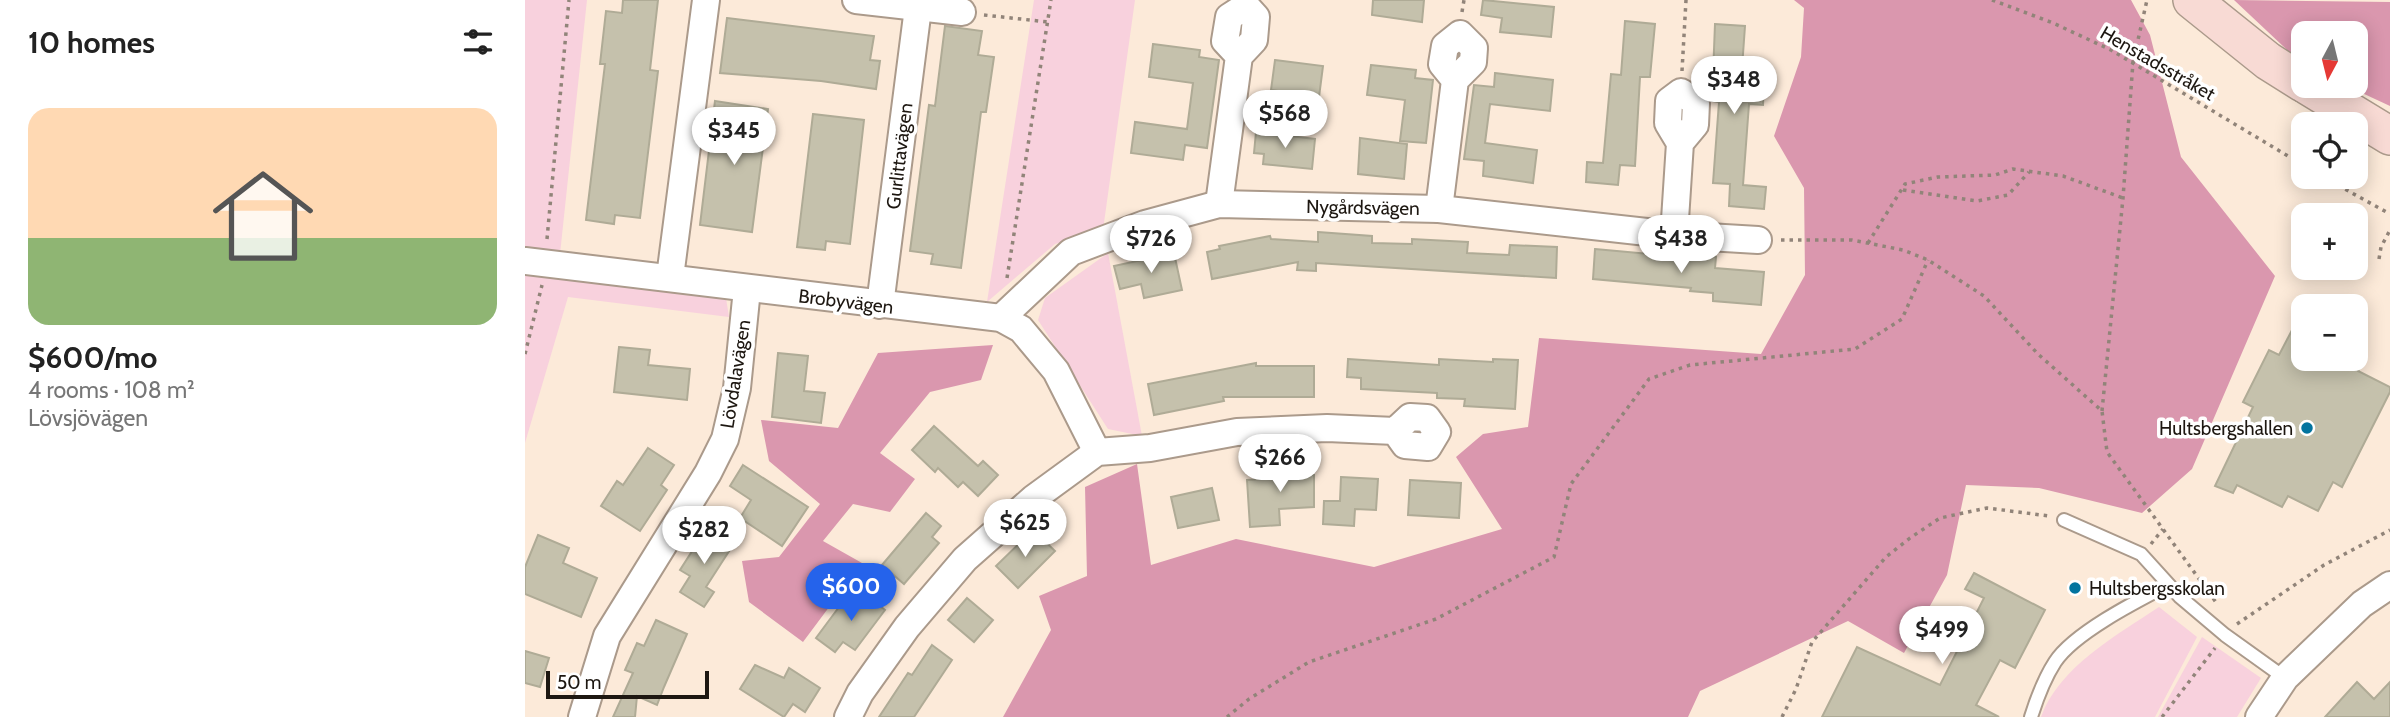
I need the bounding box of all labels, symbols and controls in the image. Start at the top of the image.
street label: Henstadsstråket [2096,21,2220,106]
north arrow [2291,21,2368,98]
map controls [2291,21,2368,371]
icon: filters [459,23,497,61]
text: 10 homes [28,24,155,61]
pin: $348 [1693,57,1775,116]
text: $348 [1707,65,1761,93]
pin: $568 [1244,90,1326,150]
text: $568 [1259,99,1311,127]
street label: Gurlittavägen [882,102,917,210]
pin: $345 [693,108,775,167]
button: locate [2291,112,2368,189]
text: $345 [708,116,760,144]
icon: home [200,153,326,279]
street label: Nygårdsvägen [1306,195,1420,220]
button: + [2291,203,2368,280]
pin: $726 [1110,216,1192,275]
pin: $438 [1640,216,1722,275]
text: $726 [1126,224,1176,252]
text: $438 [1654,224,1708,252]
street label: Brobyvägen [797,284,895,319]
button: − [2291,294,2368,371]
street label: Lövdalavägen [716,318,755,430]
text: $600/mo [28,339,157,376]
text: 4 rooms · 108 m² [28,376,195,404]
text: Lövsjövägen [28,404,148,432]
place label: Hultsbergshallen [2159,417,2293,440]
marker: Hultsbergshallen [2299,420,2315,436]
pin: $266 [1239,434,1321,494]
text: $266 [1254,443,1306,471]
pin: $625 [984,500,1066,559]
pin: $282 [663,506,745,566]
text: $625 [1000,508,1050,536]
text: $282 [678,515,730,543]
pin: $600 [810,564,892,623]
text: $600 [822,572,880,600]
place label: Hultsbergsskolan [2089,577,2225,600]
marker: Hultsbergsskolan [2067,580,2083,596]
pin: $499 [1901,606,1983,666]
text: $499 [1915,615,1969,643]
scale bar [546,668,709,700]
text: 50 m [557,671,601,694]

